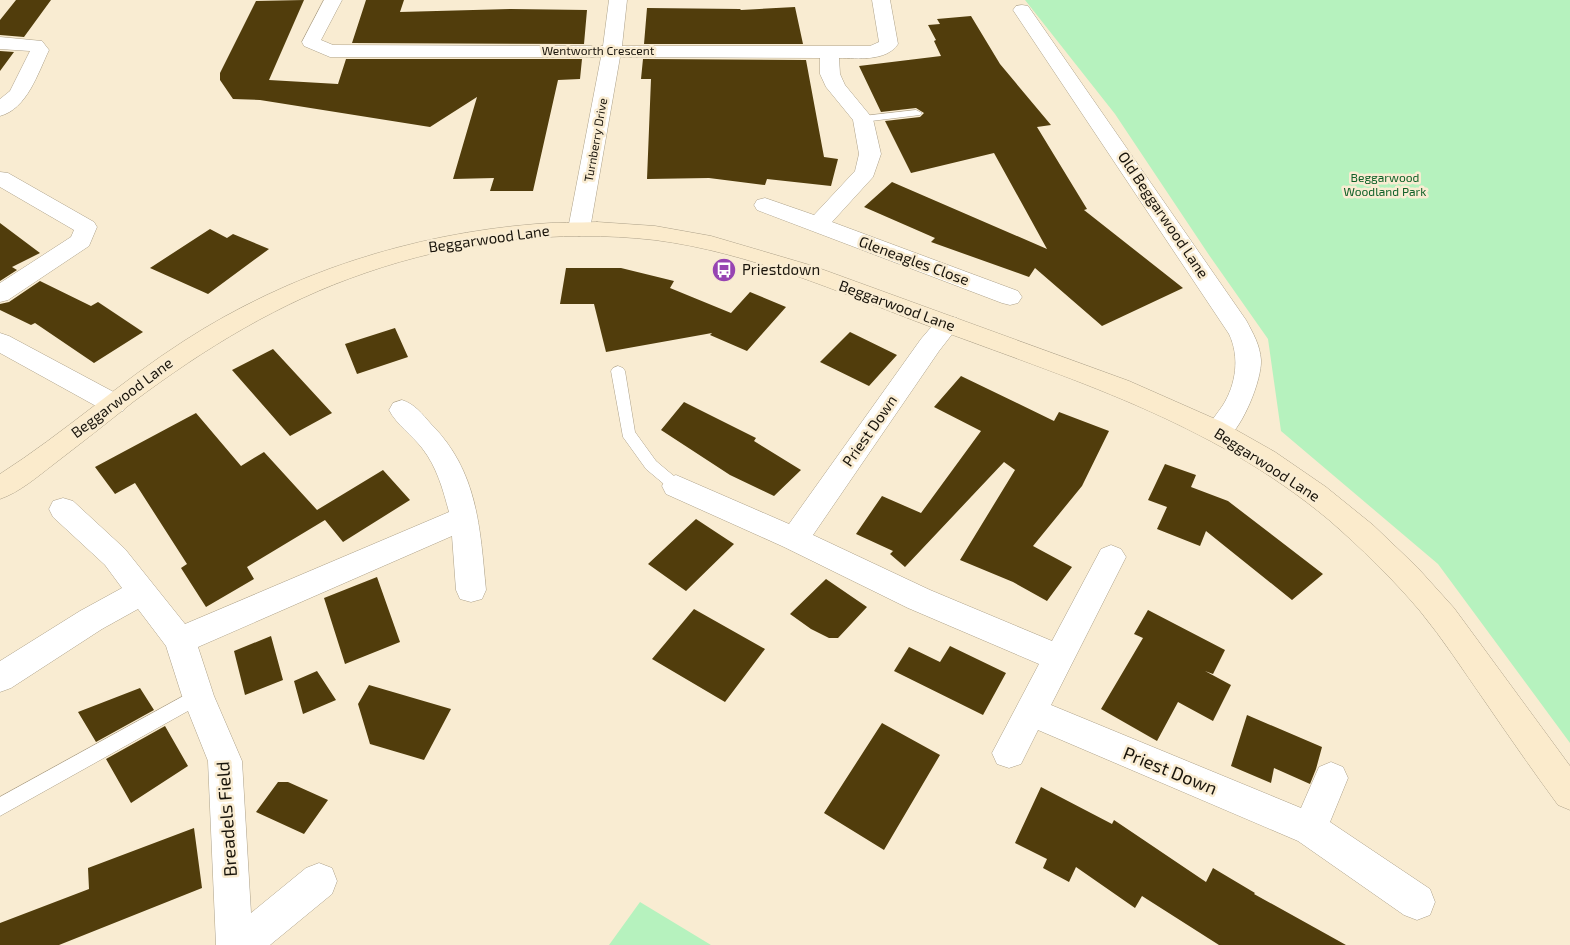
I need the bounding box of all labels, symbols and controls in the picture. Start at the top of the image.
street label: Wentworth Crescent [542,43,655,57]
street label: Turnberry Drive [581,97,609,183]
street label: Old Beggarwood Lane [1115,148,1213,281]
park label: Beggarwood Woodland Park [1344,170,1426,198]
street label: Beggarwood Lane [427,221,551,255]
street label: Gleneagles Close [857,232,972,288]
bus stop icon: Priestdown [711,257,737,283]
place label: Priestdown [742,260,820,278]
street label: Beggarwood Lane [837,276,958,334]
street label: Beggarwood Lane [67,353,176,441]
street label: Priest Down [838,391,900,470]
street label: Beggarwood Lane [1211,423,1324,505]
street label: Priest Down [1120,741,1221,799]
street label: Breadels Field [211,761,241,878]

